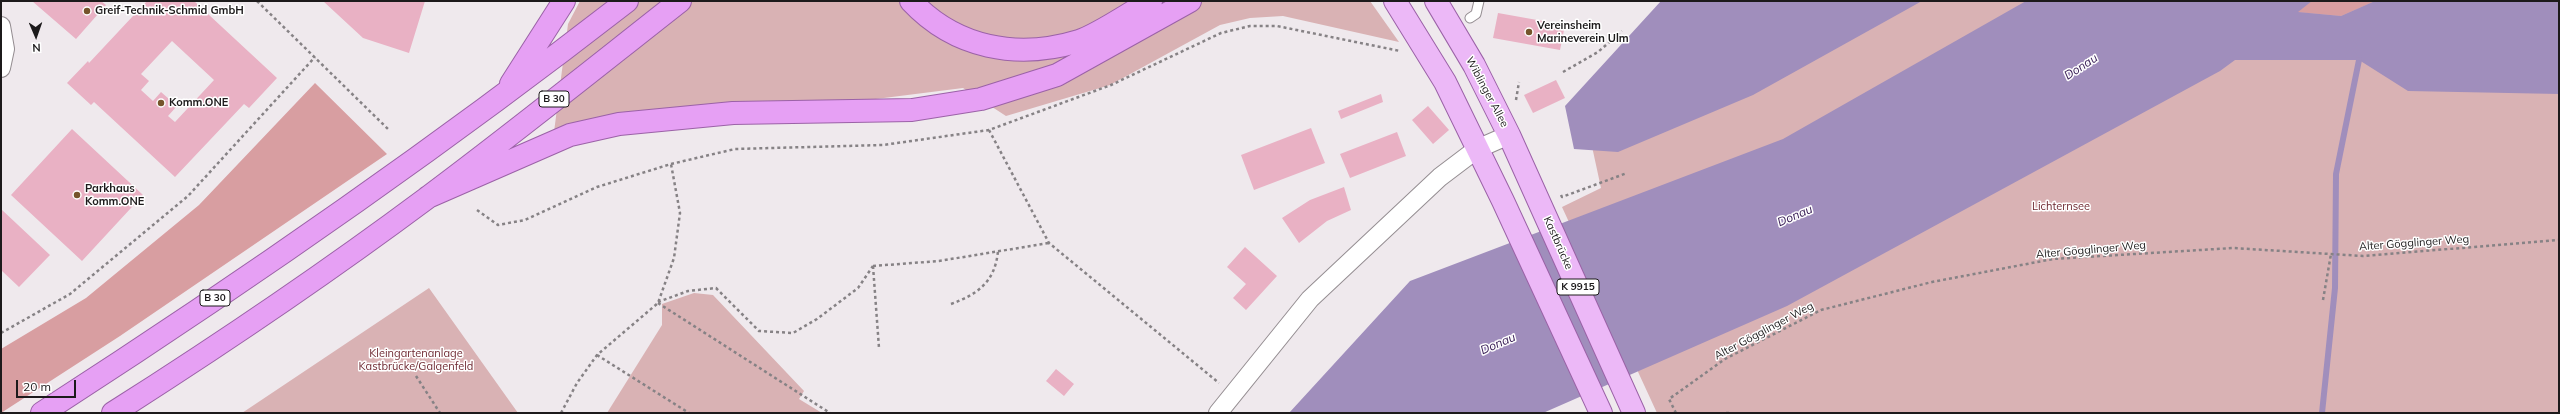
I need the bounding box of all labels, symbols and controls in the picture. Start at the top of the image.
place label: Greif-Technik-Schmid GmbH [95,4,244,18]
marker: Greif-Technik-Schmid GmbH [82,6,92,16]
north arrow [16,16,56,56]
place label: Vereinsheim Marineverein Ulm [1537,19,1629,45]
marker: Vereinsheim Marineverein Ulm [1524,27,1534,37]
text: N [32,41,41,55]
water label: Donau [2062,51,2100,83]
street label: Wiblinger Allee [1463,55,1511,129]
road number: B 30 [539,91,569,107]
place label: Komm.ONE [169,96,228,110]
marker: Komm.ONE [156,98,166,108]
place label: Parkhaus Komm.ONE [85,182,144,208]
marker: Parkhaus Komm.ONE [72,190,82,200]
park label: Lichternsee [2032,200,2090,214]
water label: Donau [1775,202,1815,230]
street label: Kastbrücke [1540,214,1576,272]
street label: Alter Gögglinger Weg [2359,233,2469,253]
street label: Alter Gögglinger Weg [2035,239,2147,261]
road number: K 9915 [1557,279,1599,295]
road number: B 30 [200,290,230,306]
street label: Alter Gögglinger Weg [1712,299,1816,363]
water label: Donau [1478,330,1518,358]
park label: Kleingartenanlage Kastbrücke/Galgenfeld [359,347,473,373]
scale bar [18,372,78,398]
text: 20 m [23,379,51,394]

